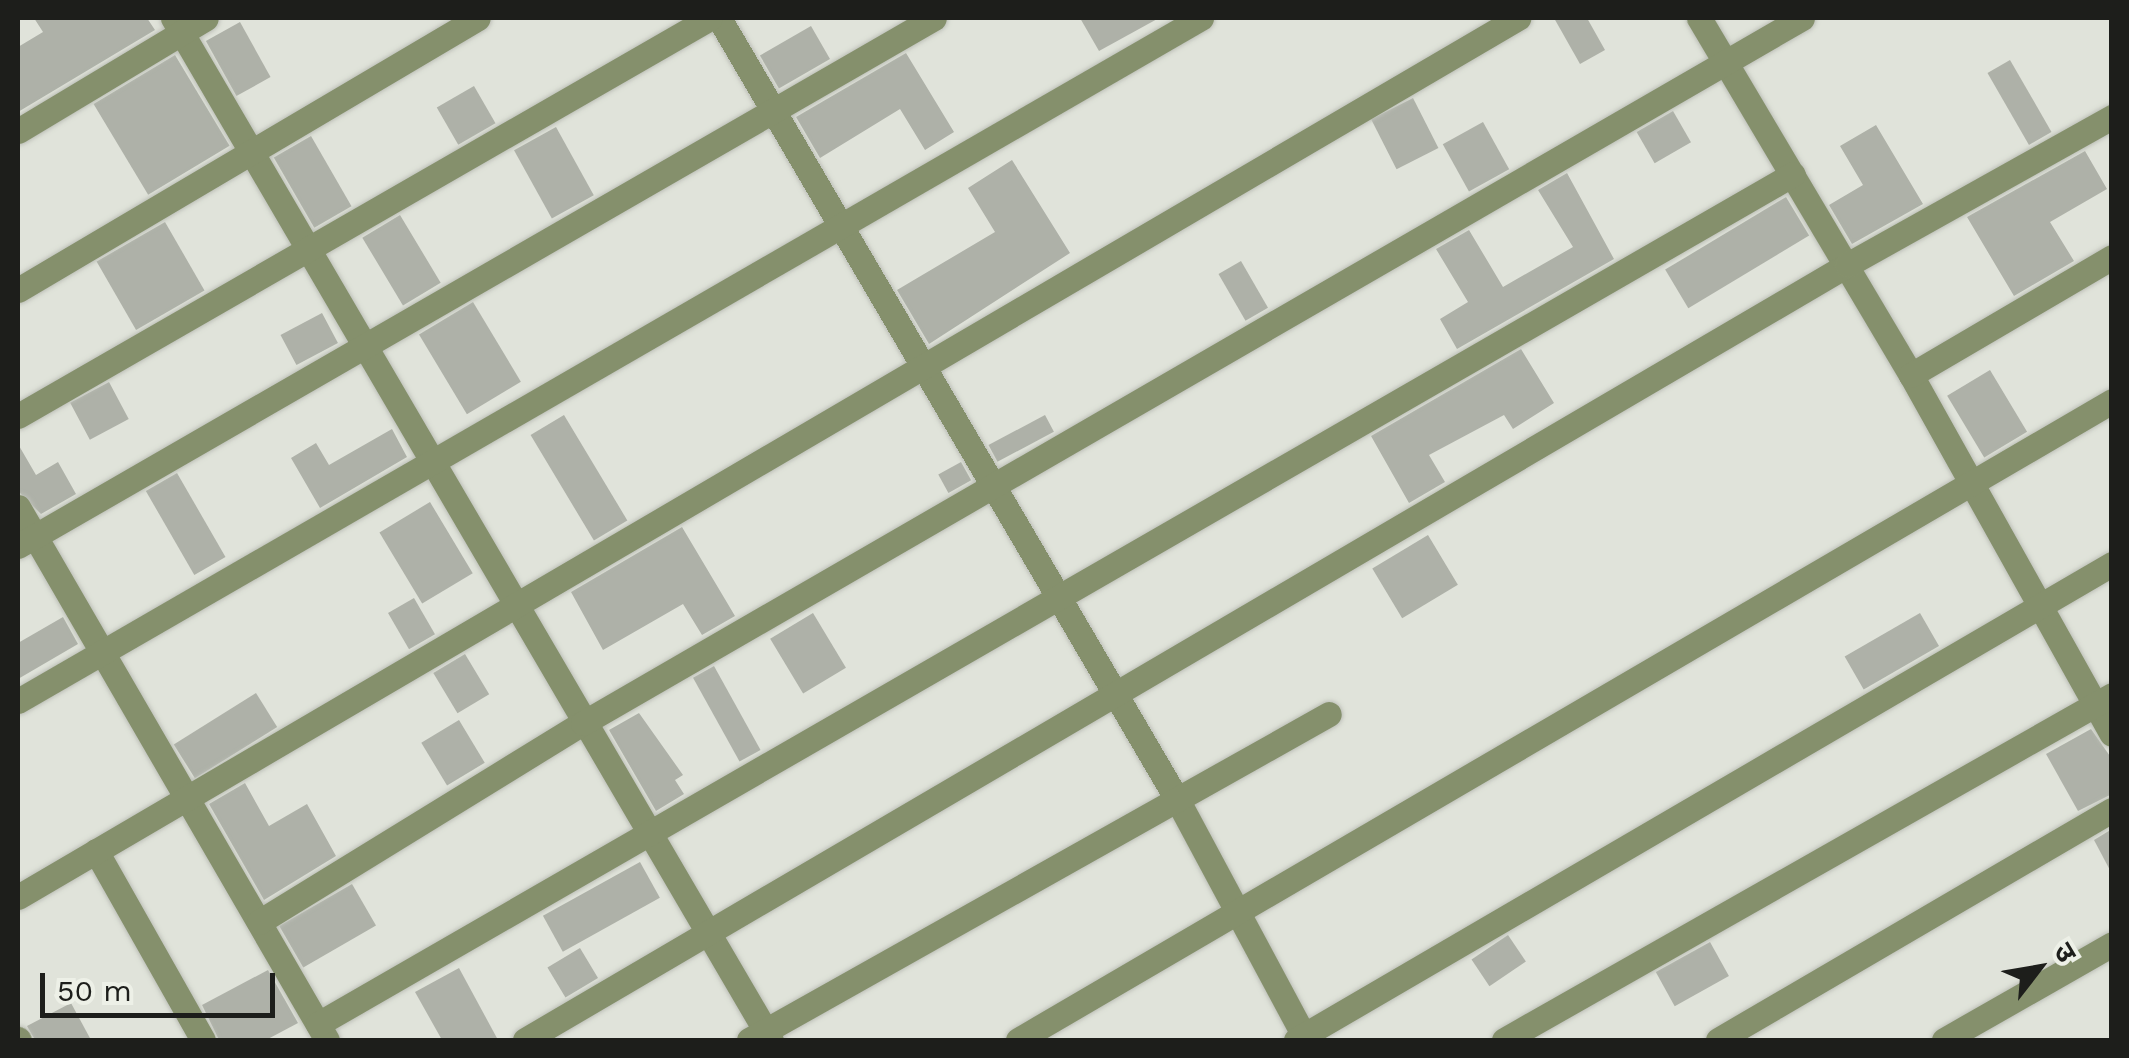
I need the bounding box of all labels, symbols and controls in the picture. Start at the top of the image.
north arrow [1989,918,2089,1018]
text: उ [2047,937,2084,968]
scale bar [45,953,280,1015]
text: 50 m [57,973,132,1008]

